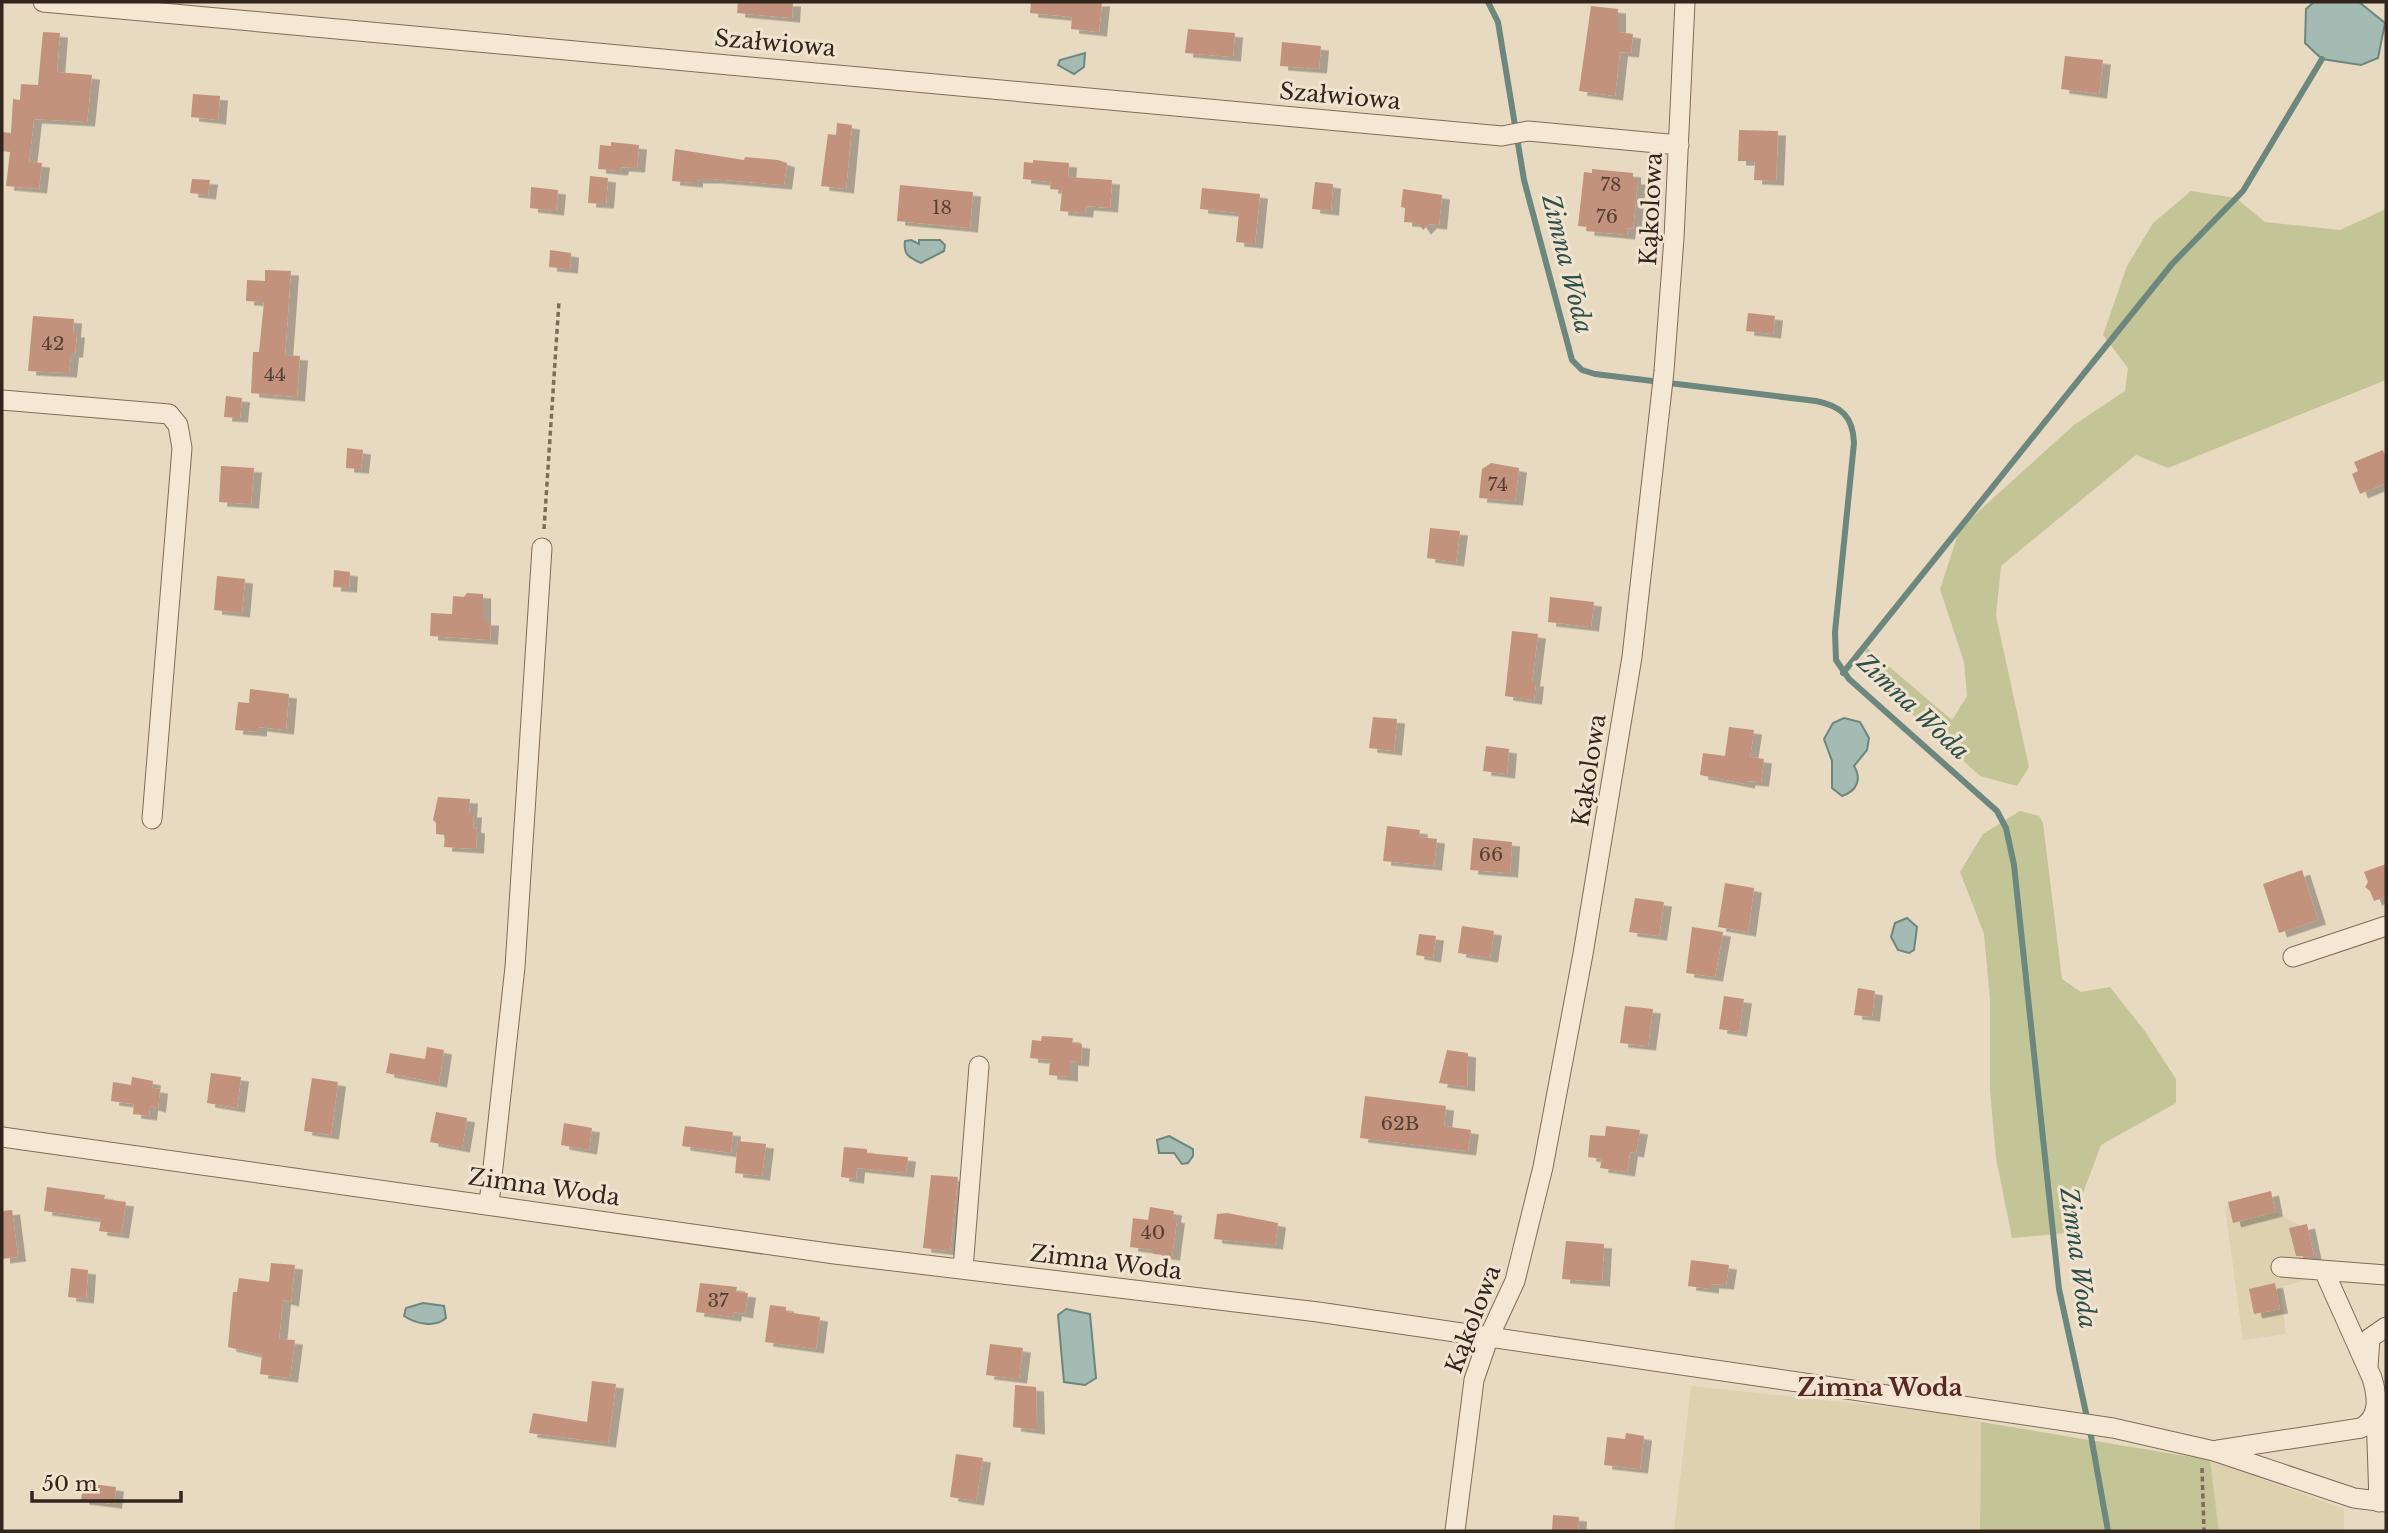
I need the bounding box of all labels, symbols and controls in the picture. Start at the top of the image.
street label: Szałwiowa [713,24,837,62]
street label: Szałwiowa [1278,77,1402,115]
street label: Kąkolowa [1634,151,1668,266]
house number: 78 [1600,173,1622,196]
water label: Zimna Woda [1536,190,1599,336]
house number: 18 [932,196,952,219]
house number: 76 [1596,205,1618,228]
house number: 42 [42,332,64,355]
house number: 44 [264,363,286,386]
house number: 74 [1488,473,1508,496]
water label: Zimna Woda [1851,647,1975,766]
street label: Kąkolowa [1566,712,1612,828]
house number: 66 [1479,843,1503,866]
house number: 62B [1381,1112,1419,1135]
street label: Zimna Woda [466,1163,622,1212]
water label: Zimna Woda [2054,1184,2103,1330]
house number: 40 [1141,1221,1165,1244]
street label: Zimna Woda [1028,1239,1184,1285]
street label: Kąkolowa [1440,1261,1506,1377]
house number: 37 [707,1289,729,1312]
district label: Zimna Woda [1798,1373,1963,1402]
scale bar [32,1460,180,1504]
text: 50 m [42,1471,98,1497]

